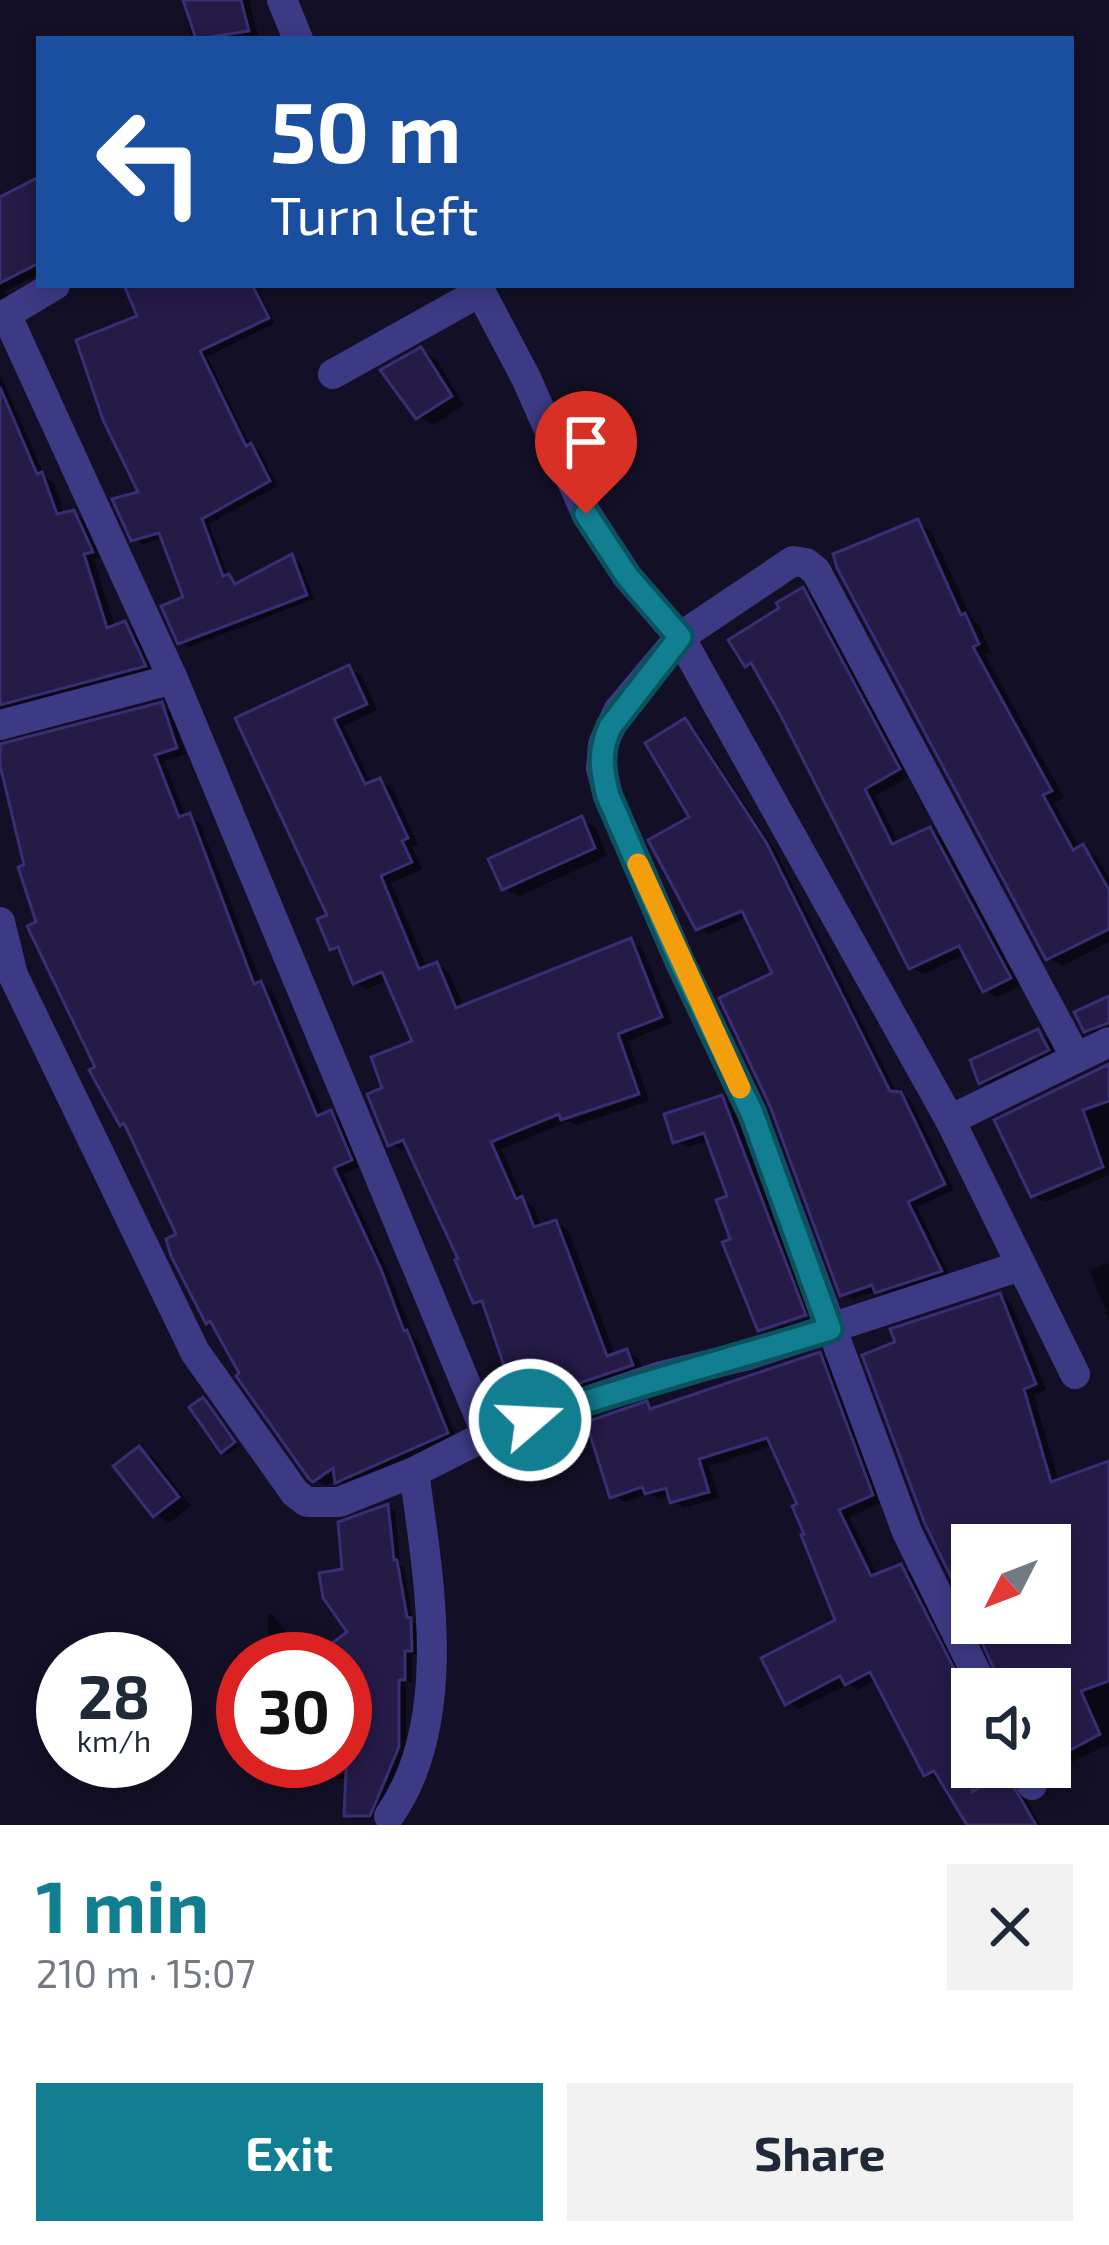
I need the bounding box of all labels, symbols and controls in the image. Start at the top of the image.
text: 50 m [270,79,462,180]
icon: left [72,84,228,240]
text: Turn left [270,181,479,246]
pin [535,391,637,514]
icon: arrive [553,409,619,475]
position arrow [467,1357,593,1483]
north arrow [951,1524,1071,1644]
map controls [951,1524,1071,1788]
speed limit sign: 30 [216,1632,372,1788]
text: 28 [78,1659,150,1731]
button: sound [951,1668,1071,1788]
text: km/h [77,1722,151,1758]
text: 1 min [36,1861,209,1947]
button: close [947,1864,1073,1990]
text: 210 m · 15:07 [36,1949,256,1996]
button: Exit [36,2083,543,2221]
button: Share [567,2083,1073,2221]

